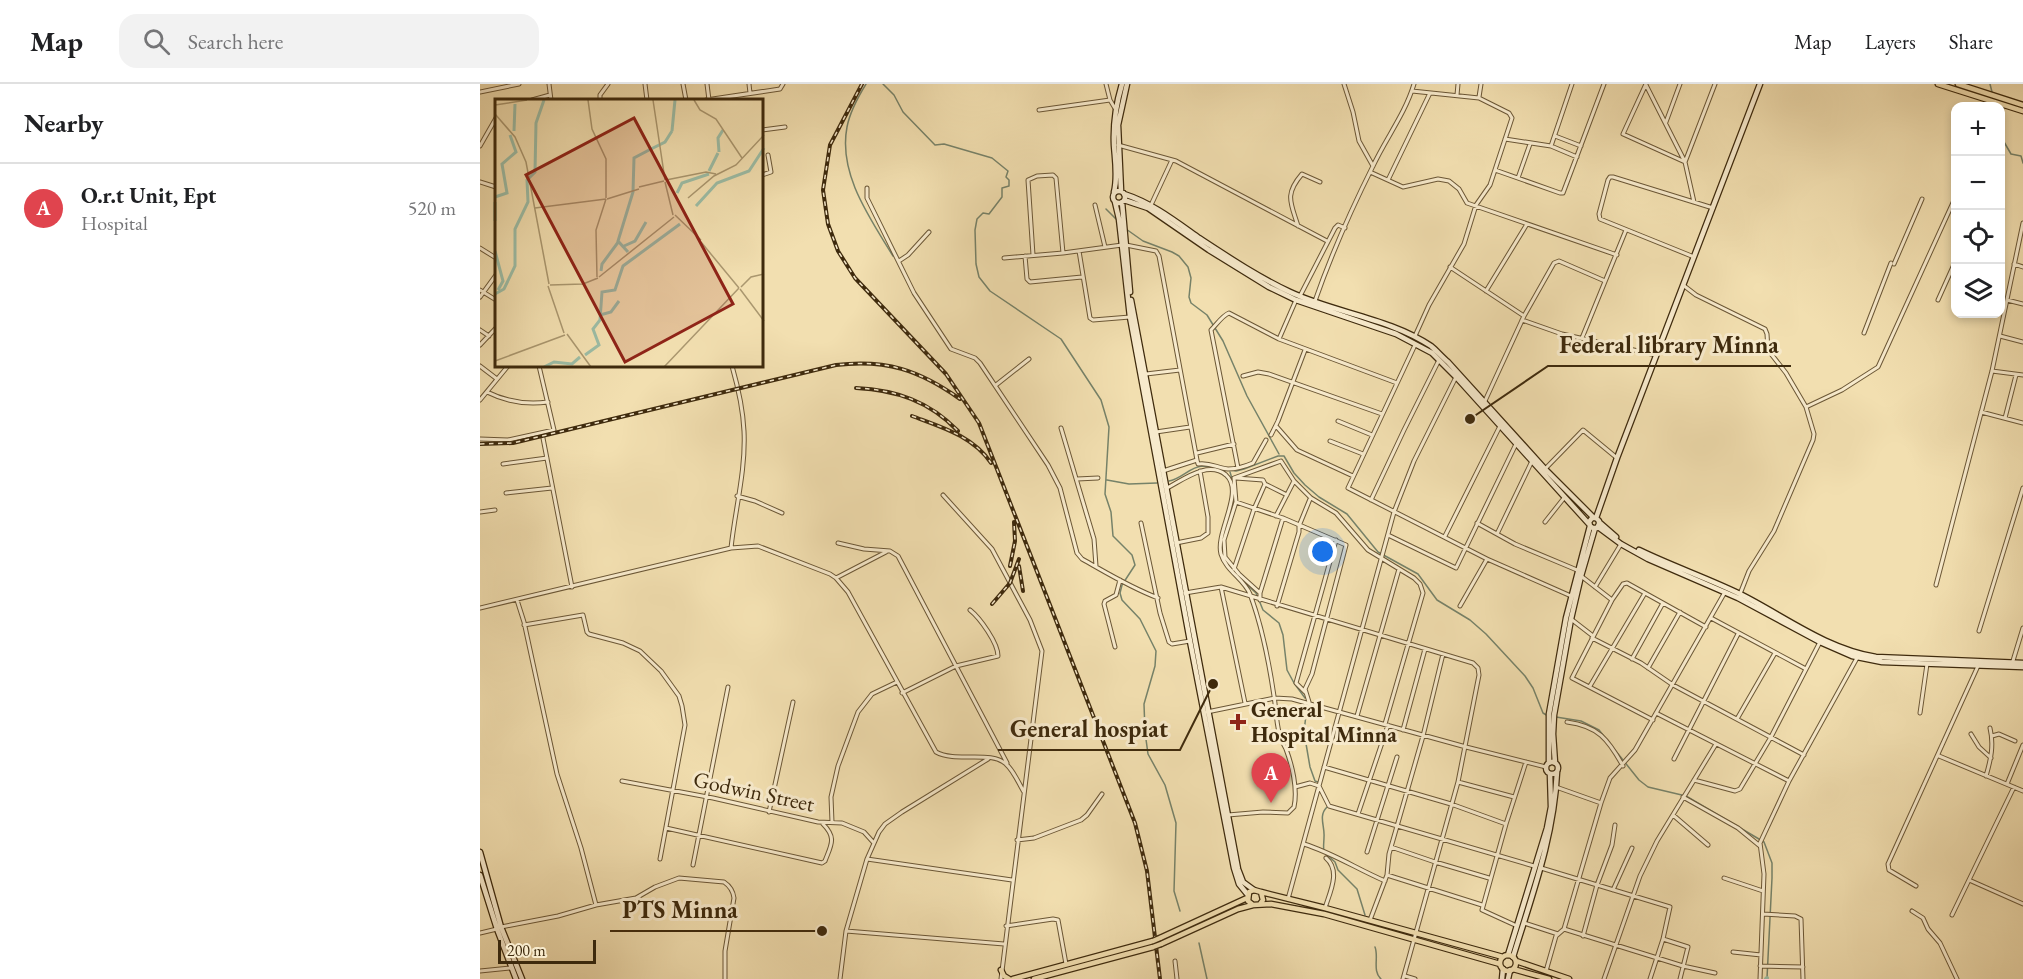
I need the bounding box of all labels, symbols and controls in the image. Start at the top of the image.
search box [119,14,539,68]
text: Map [30,23,83,59]
icon: search [140,25,173,58]
text: Search here [188,27,283,56]
text: Map [1794,28,1832,55]
text: Layers [1865,28,1916,55]
text: Share [1949,28,1993,55]
inset map [495,99,764,368]
map controls [1951,102,2005,318]
button: + [1951,102,2005,156]
text: Nearby [24,106,104,140]
button: − [1951,156,2005,210]
text: O.r.t Unit, Ept [81,181,216,210]
text: A [36,195,51,221]
text: 520 m [408,195,456,221]
text: Hospital [81,210,148,236]
button: locate [1951,210,2005,264]
button: layers [1951,264,2005,318]
callout: Federal library Minna [1548,324,1791,366]
text: Federal library Minna [1559,329,1779,361]
your location [1308,537,1337,566]
place label: General Hospital Minna [1251,695,1397,749]
callout: General hospiat [998,708,1180,750]
text: General hospiat [1010,713,1168,744]
marker: General Hospital Minna [1229,713,1247,731]
pin: A [1252,754,1290,803]
street label: Godwin Street [691,765,817,818]
callout: PTS Minna [610,889,749,931]
text: PTS Minna [622,894,738,925]
scale bar [498,937,596,964]
text: 200 m [507,940,546,961]

